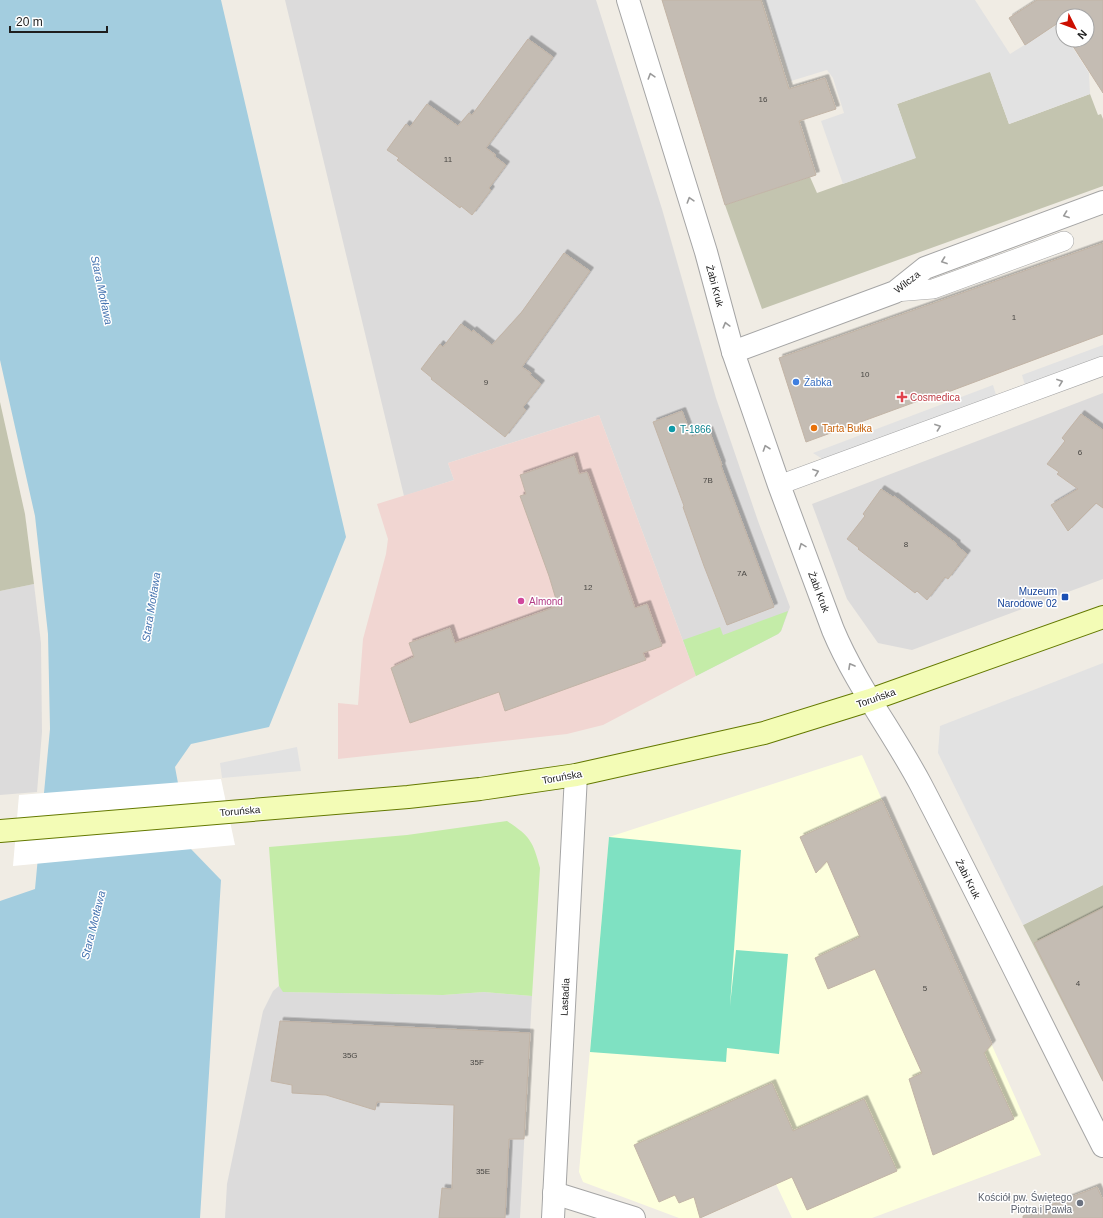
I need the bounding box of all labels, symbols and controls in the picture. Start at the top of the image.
scale bar [10,8,107,34]
north arrow [1055,8,1095,48]
text: 20 m [16,15,43,29]
text: N [1075,28,1090,42]
one-way arrow [647,72,656,79]
house number: 16 [759,95,768,104]
house number: 11 [444,155,453,164]
one-way arrow [686,197,695,204]
one-way arrow [1063,211,1070,219]
water label: Stara Motława [89,254,115,326]
one-way arrow [941,256,948,264]
street label: Żabi Kruk [704,264,727,309]
street label: Wilcza [892,268,922,295]
house number: 1 [1012,313,1017,322]
one-way arrow [722,322,730,328]
house number: 10 [861,370,870,379]
place label: Żabka [804,376,832,388]
marker: Żabka [791,377,801,387]
house number: 9 [484,378,489,387]
one-way arrow [1056,378,1063,387]
marker: Cosmedica [897,392,907,402]
place label: Cosmedica [910,392,960,403]
marker: Tarta Bułka [809,423,819,433]
place label: Tarta Bułka [822,423,872,434]
one-way arrow [934,423,941,431]
marker: T-1866 [667,424,677,434]
place label: T-1866 [680,424,712,435]
one-way arrow [763,445,771,452]
house number: 6 [1078,448,1083,457]
one-way arrow [812,468,819,476]
house number: 7B [703,476,713,485]
house number: 8 [904,540,909,549]
one-way arrow [799,542,807,549]
house number: 7A [737,569,748,578]
street label: Żabi Kruk [806,570,833,615]
water label: Stara Motława [140,571,162,643]
house number: 12 [584,583,593,592]
place label: Muzeum Narodowe 02 [998,586,1057,609]
marker: Muzeum Narodowe 02 [1060,592,1070,602]
marker: Almond [516,596,526,606]
place label: Almond [529,596,563,607]
one-way arrow [849,663,856,670]
street label: Toruńska [855,686,897,710]
street label: Toruńska [541,768,583,786]
street label: Toruńska [219,804,261,818]
street label: Żabi Kruk [953,857,984,901]
water label: Stara Motława [79,889,107,961]
street label: Lastadia [559,977,572,1016]
house number: 4 [1076,979,1081,988]
house number: 5 [923,984,928,993]
house number: 35G [342,1051,358,1060]
house number: 35F [470,1058,484,1067]
house number: 35E [476,1167,490,1176]
place label: Kościół pw. Świętego Piotra i Pawła [978,1191,1072,1215]
marker: Kościół pw. Świętego Piotra i Pawła [1075,1198,1085,1208]

